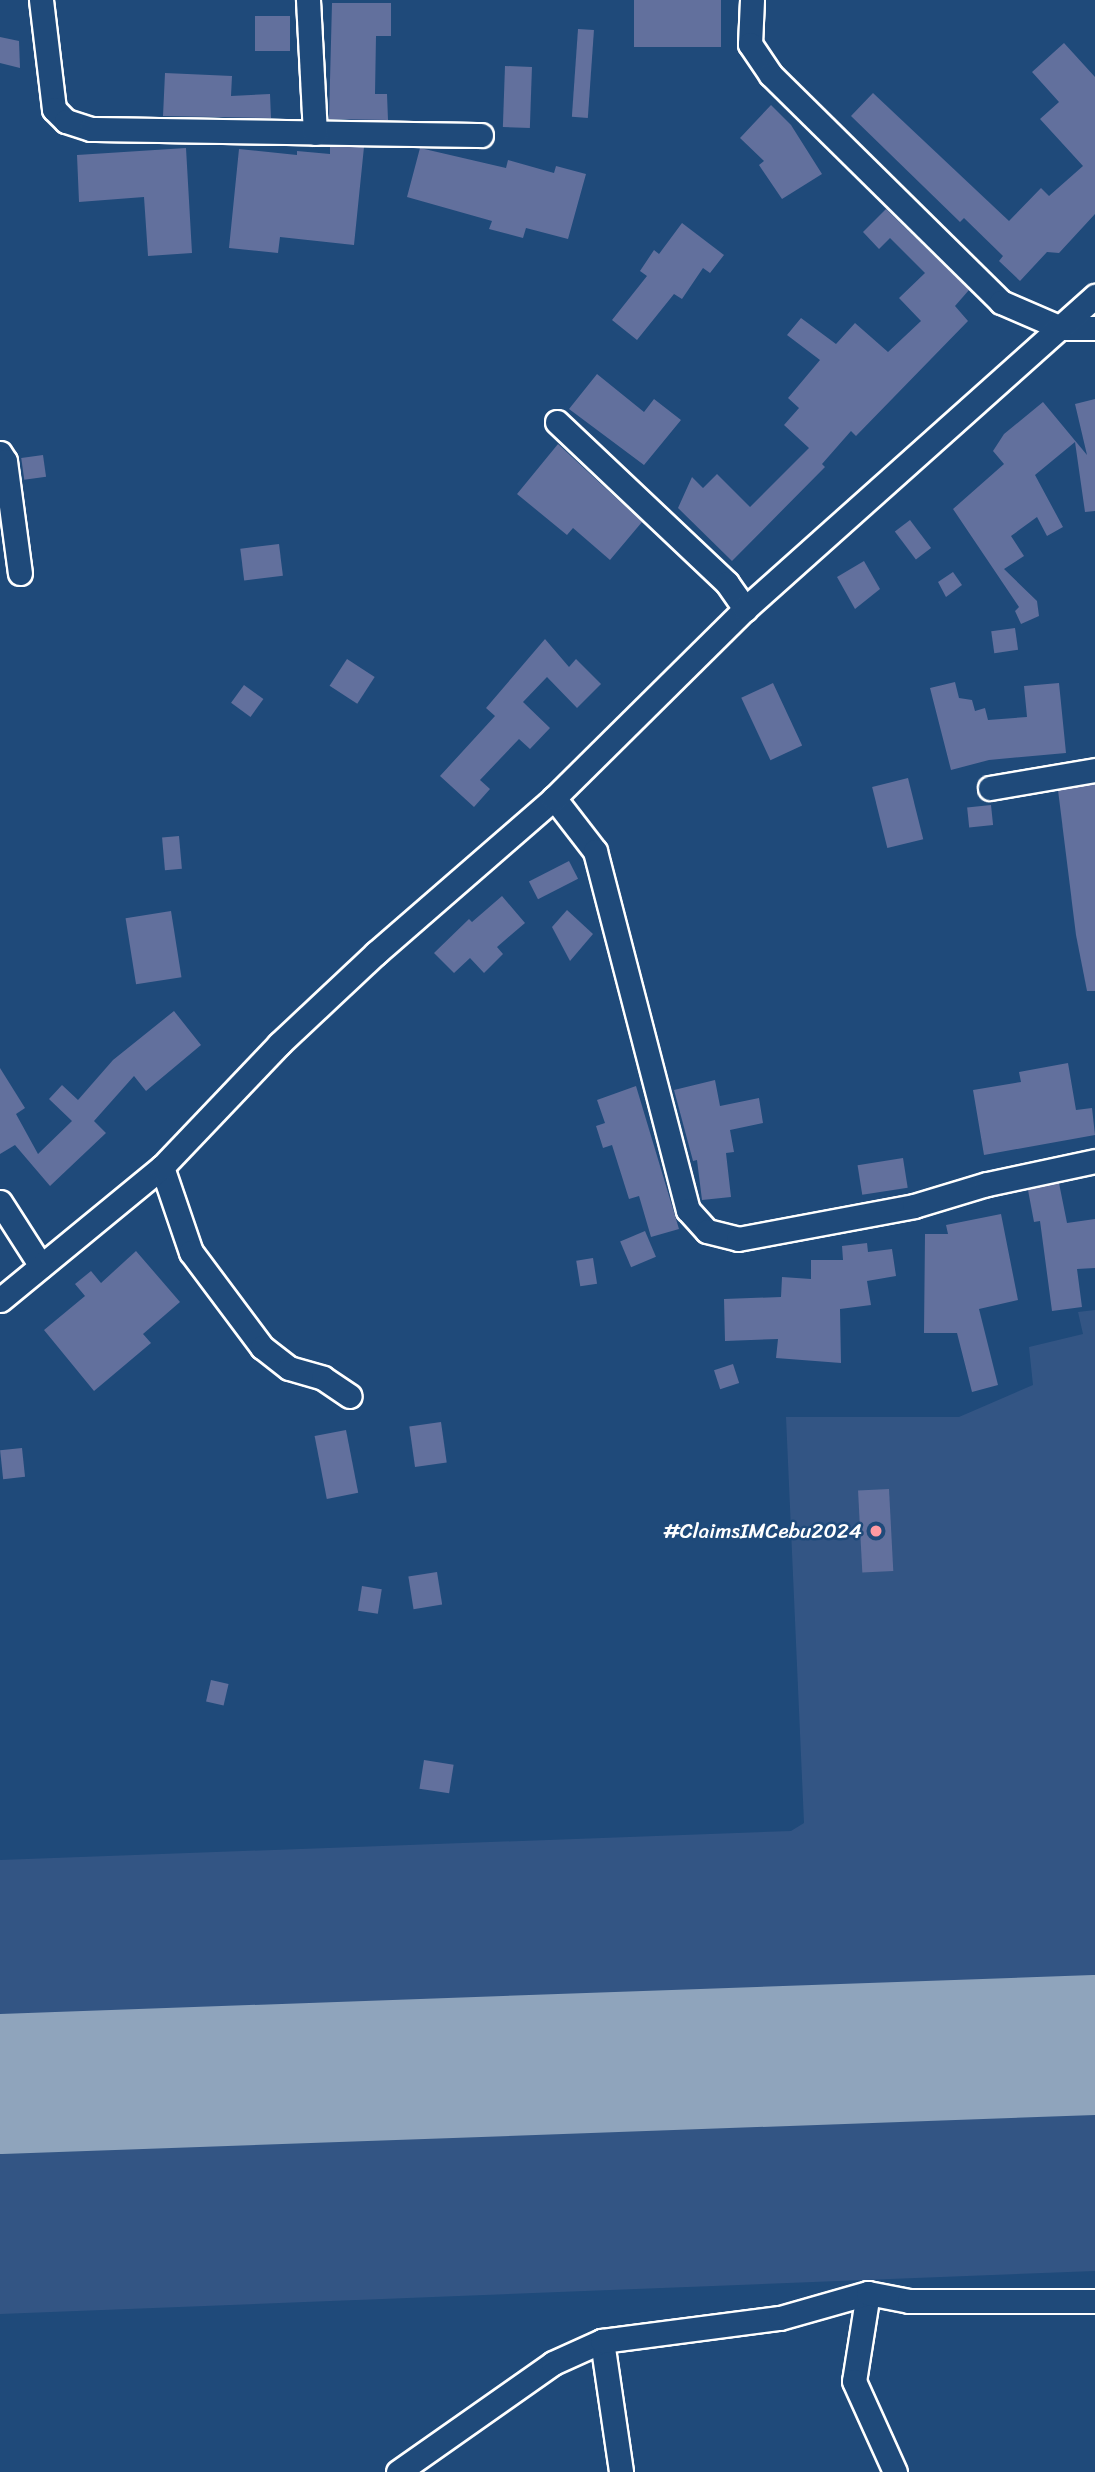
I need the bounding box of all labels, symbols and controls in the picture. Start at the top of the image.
place label: #ClaimsIMCebu2024 [663,1518,862,1544]
marker: #ClaimsIMCebu2024 [868,1523,884,1539]

